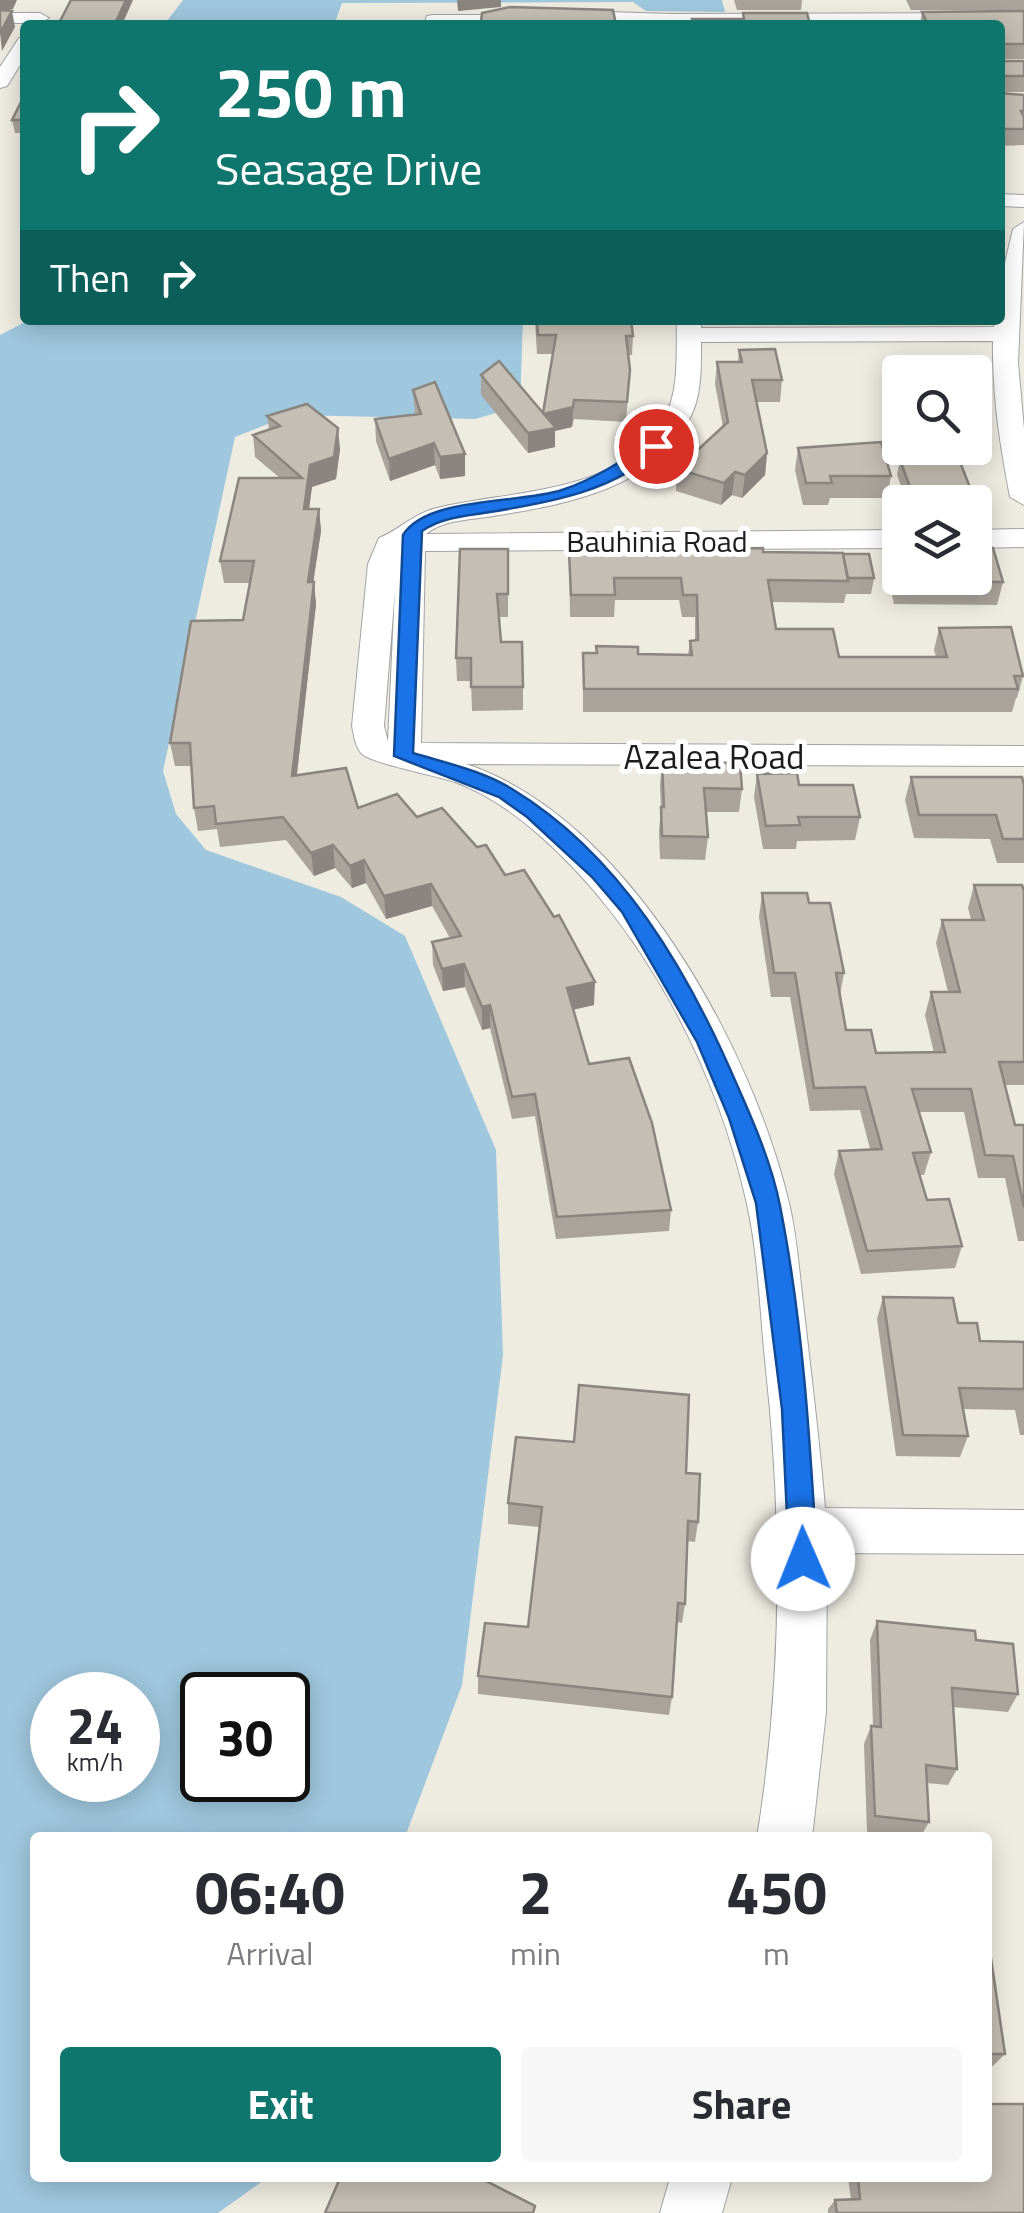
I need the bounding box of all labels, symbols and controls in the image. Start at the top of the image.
text: 250 m [215,38,407,144]
icon: right [50,60,180,190]
text: Seasage Drive [215,134,482,202]
text: Then [50,249,130,307]
icon: right [150,250,205,305]
map controls [882,355,992,595]
button: search [882,355,992,465]
pin [614,404,699,489]
icon: arrive [629,419,684,474]
button: layers [882,485,992,595]
street label: Bauhinia Road [566,518,748,564]
street label: Azalea Road [623,729,805,783]
position arrow [751,1507,855,1611]
speed limit sign: 30 [180,1672,310,1802]
text: 24 [67,1687,123,1763]
text: km/h [67,1743,123,1781]
text: 06:40 [195,1846,345,1937]
text: 2 [519,1846,552,1937]
text: 450 [726,1846,827,1937]
text: Arrival [227,1929,313,1977]
text: min [510,1929,561,1977]
text: m [763,1929,790,1977]
button: Exit [60,2047,501,2162]
button: Share [521,2047,962,2162]

